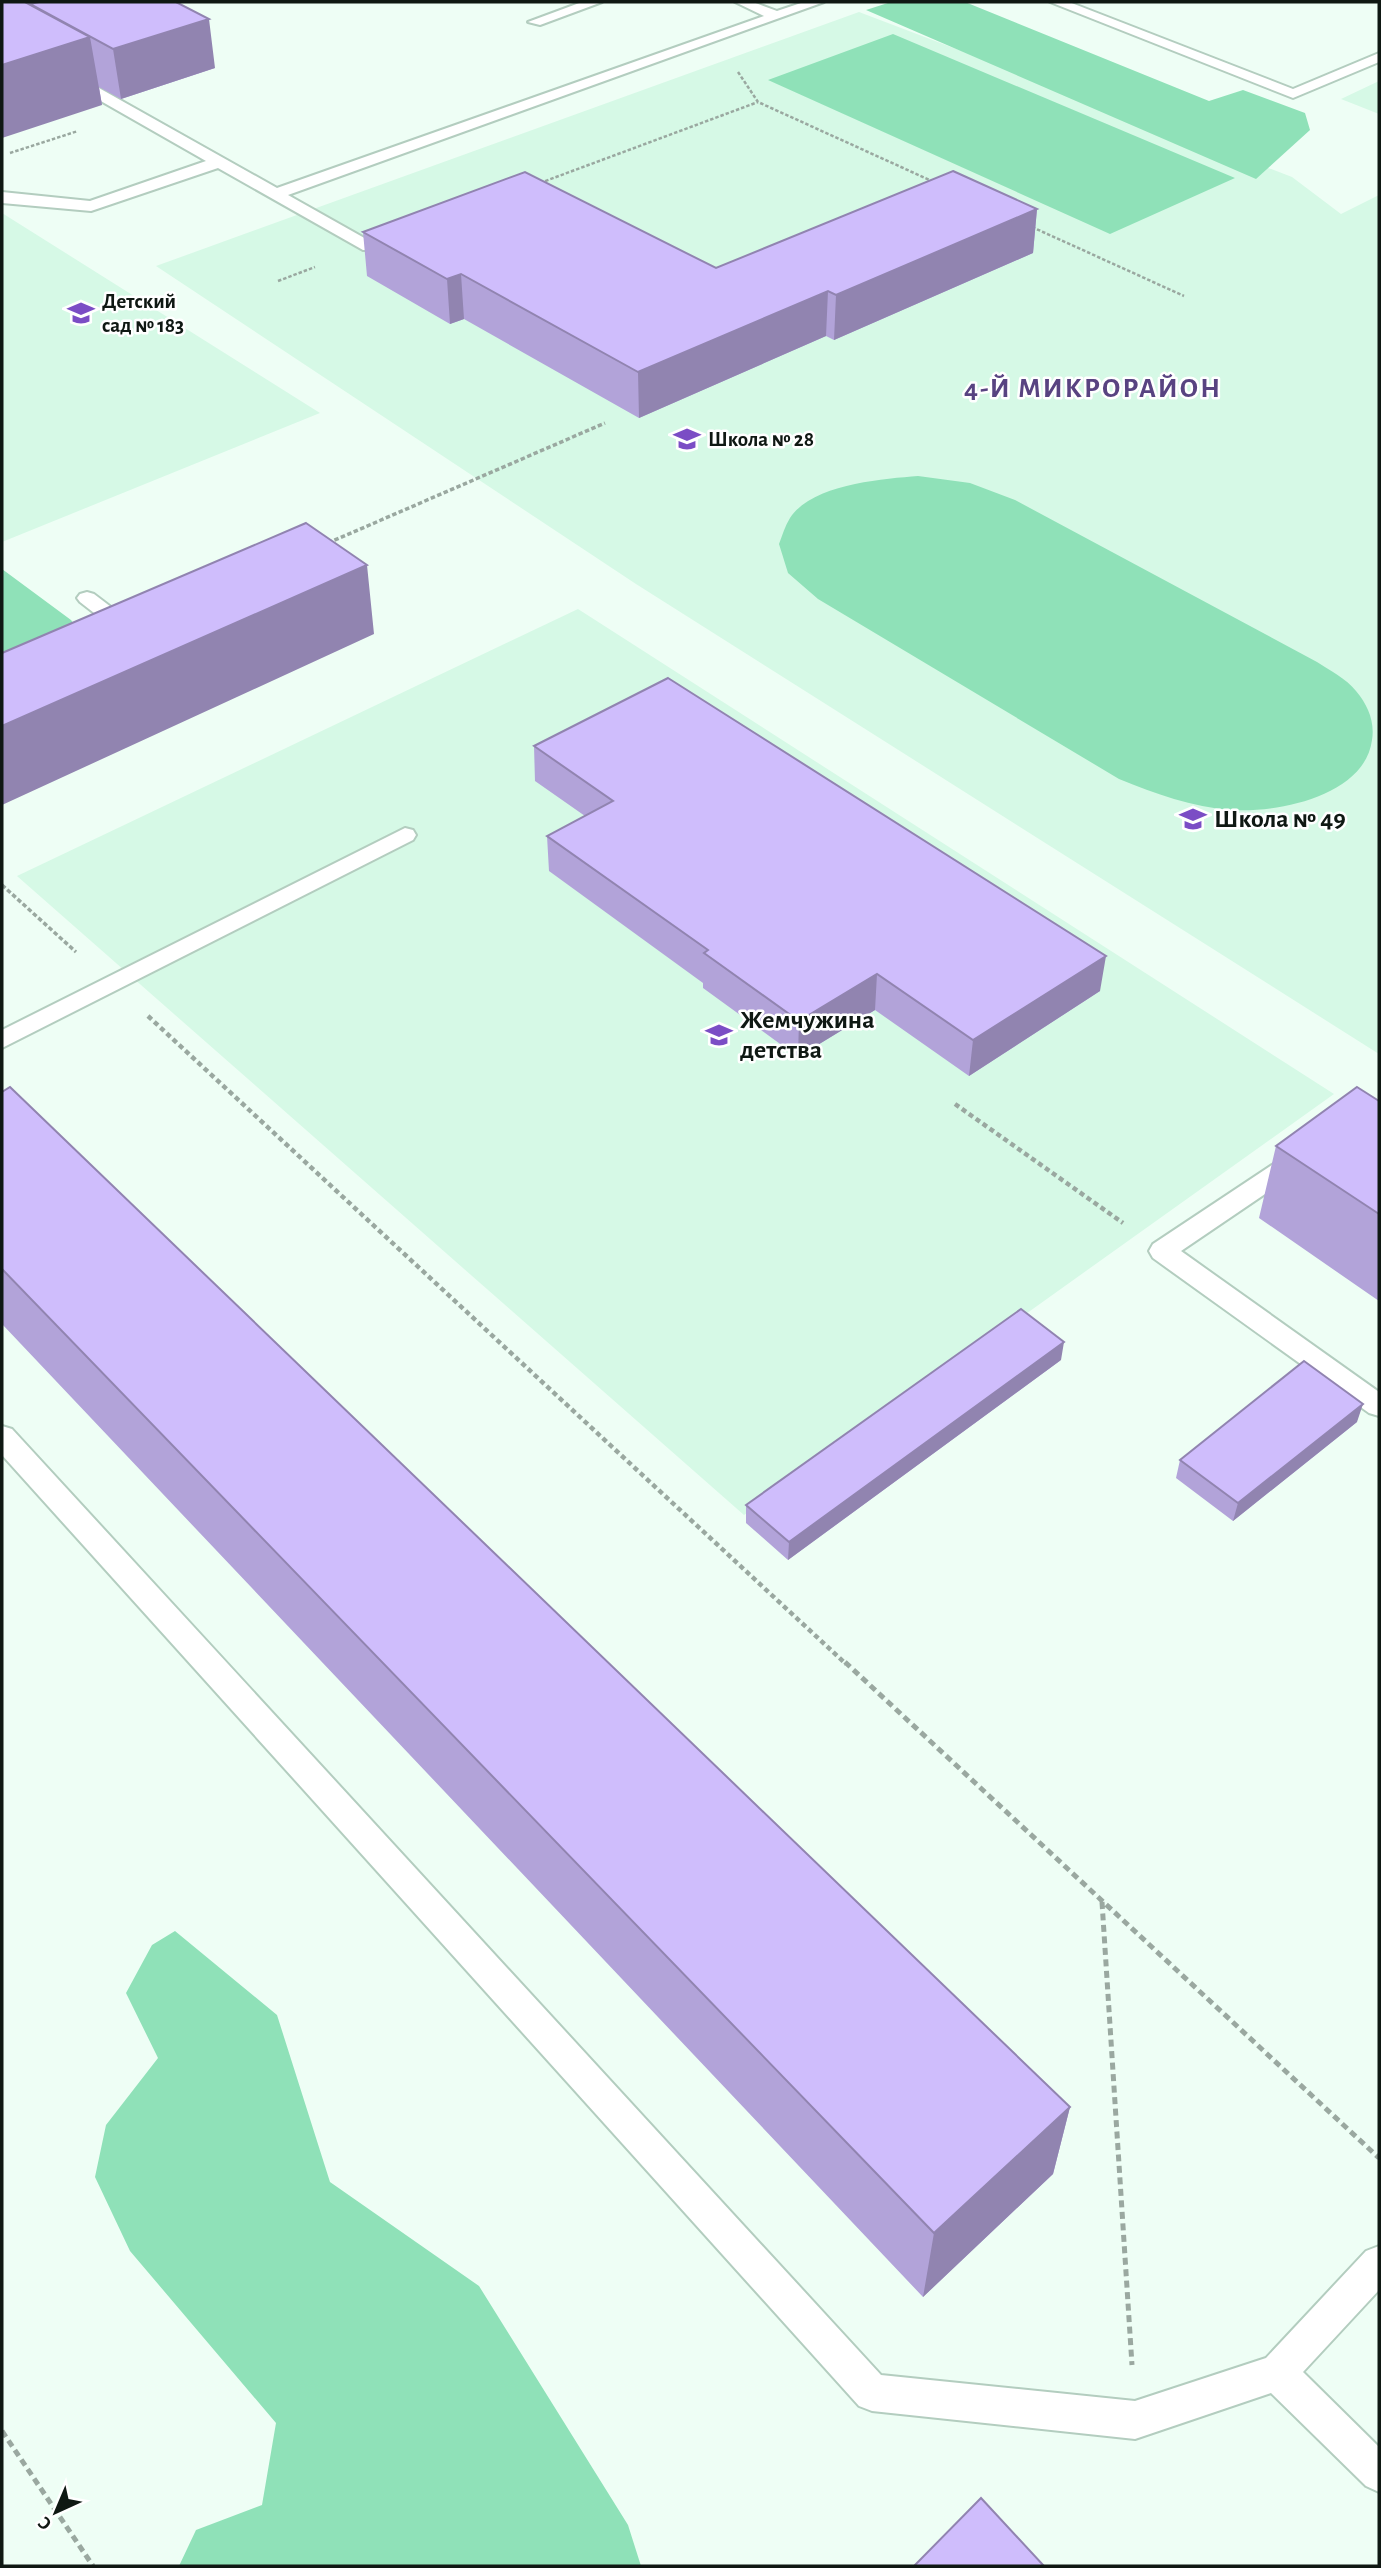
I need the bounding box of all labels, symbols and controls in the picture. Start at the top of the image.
place label: Детский сад № 183 [102,291,184,336]
school or university icon: Детский сад № 183 [66,298,96,328]
district label: 4-Й МИКРОРАЙОН [964,374,1222,403]
school or university icon: Школа № 28 [672,424,702,454]
place label: Школа № 28 [708,429,814,450]
school or university icon: Школа № 49 [1178,804,1208,834]
place label: Школа № 49 [1214,806,1346,832]
place label: Жемчужина детства [740,1007,874,1063]
school or university icon: Жемчужина детства [704,1020,734,1050]
north arrow [21,2477,91,2547]
text: С [35,2513,56,2534]

